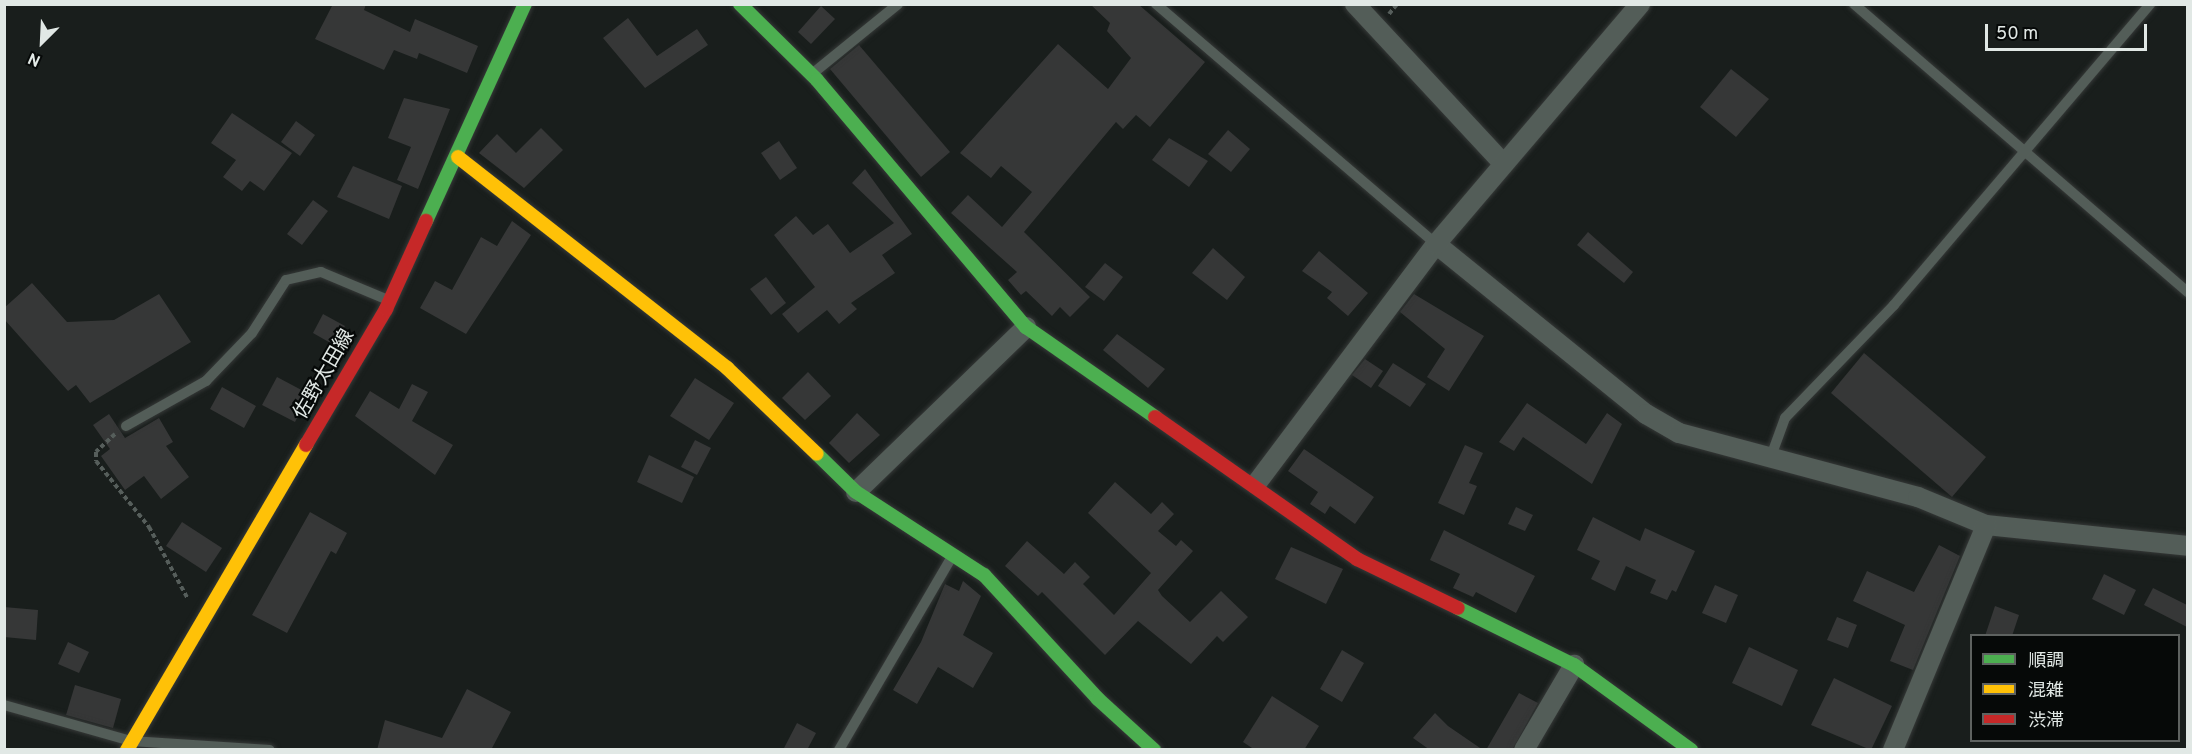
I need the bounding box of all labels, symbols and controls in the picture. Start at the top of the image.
north arrow [12,12,72,72]
scale bar [1988,12,2150,50]
text: 50 m [1996,23,2038,46]
text: N [25,47,44,70]
street label: 佐野太田線 [290,326,360,424]
legend [1970,634,2180,742]
text: 順調 [2028,650,2064,673]
text: 混雑 [2028,680,2064,703]
text: 渋滞 [2028,710,2064,733]

